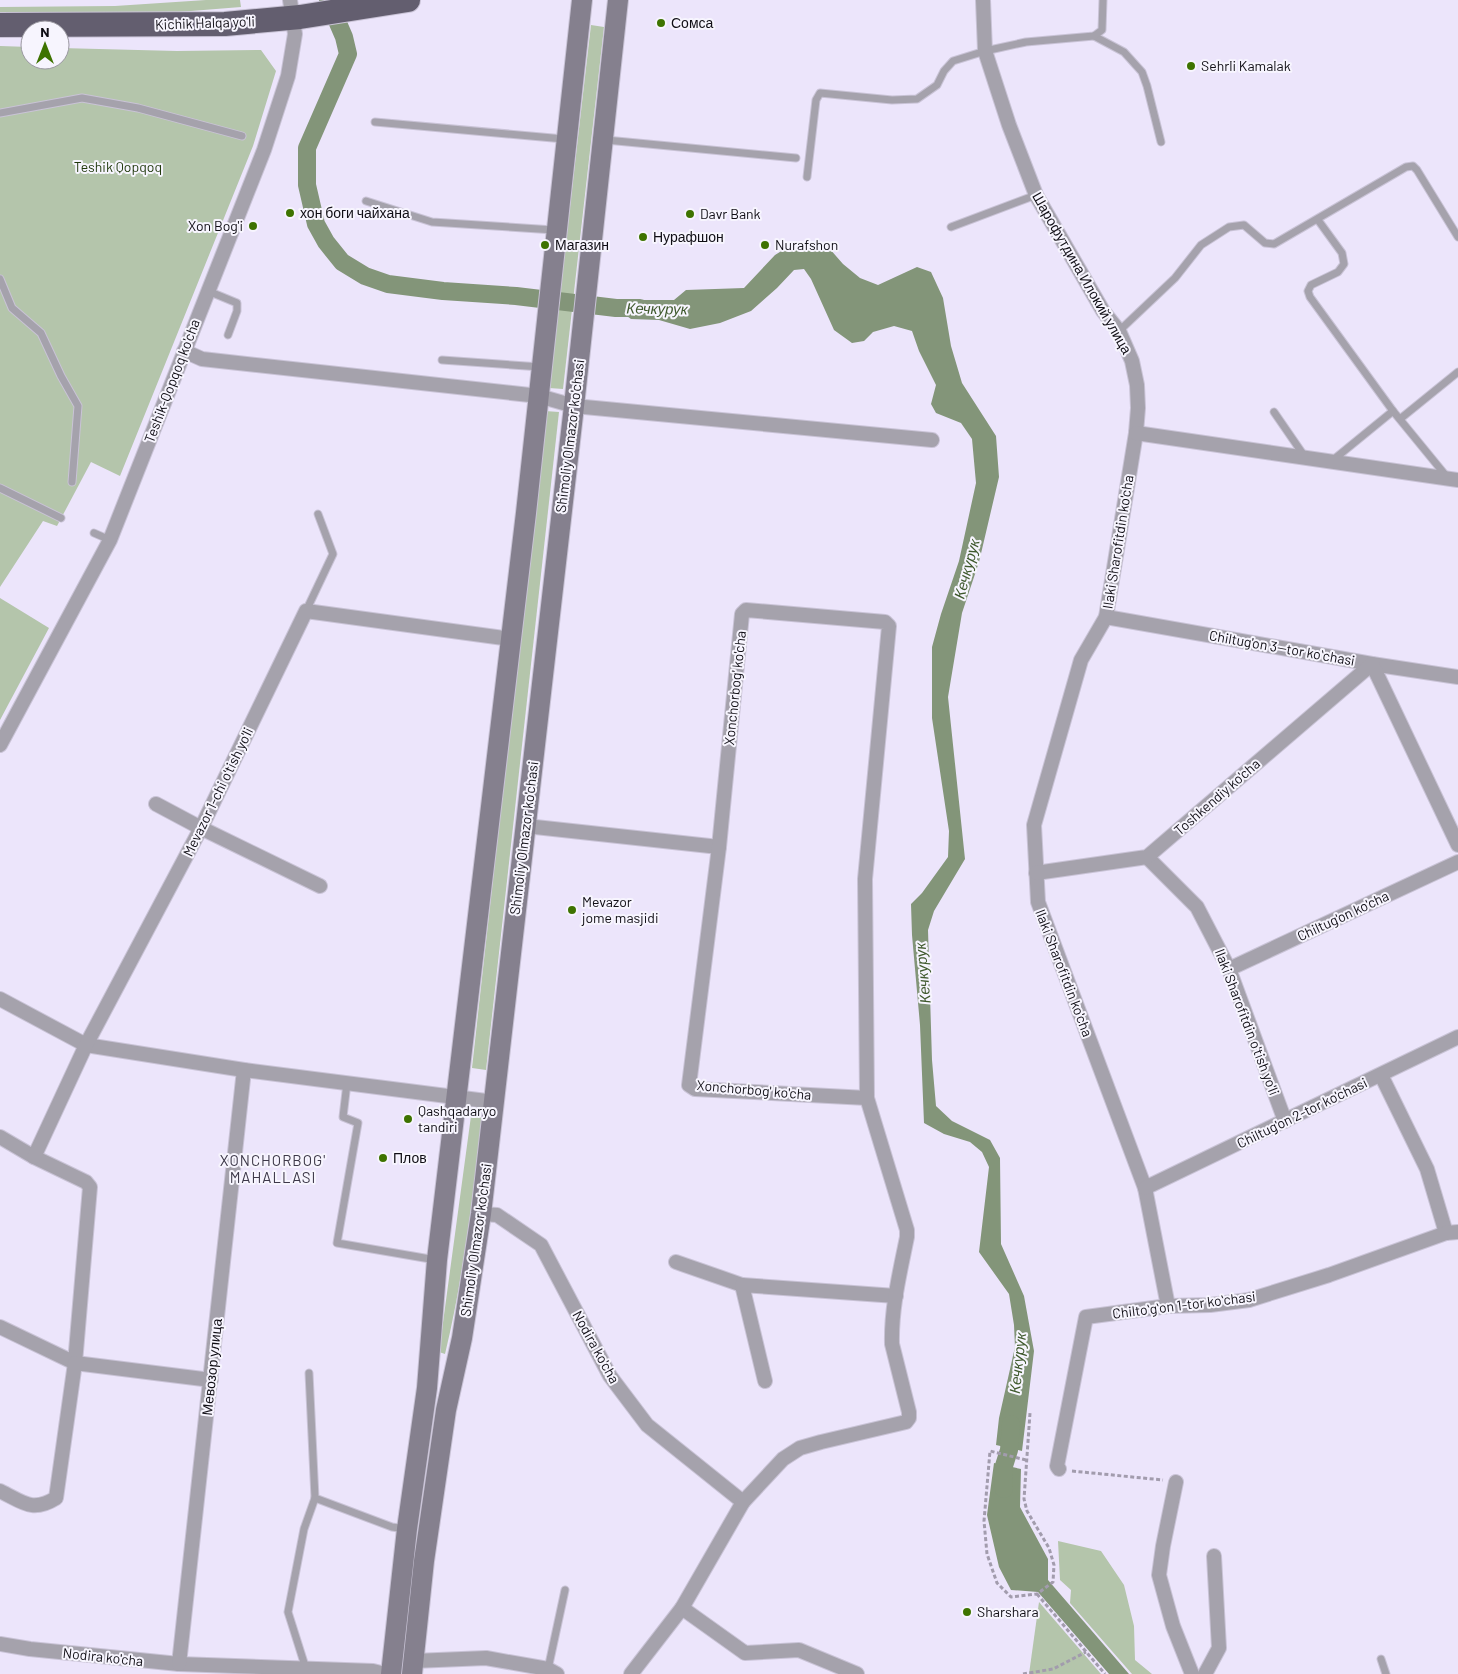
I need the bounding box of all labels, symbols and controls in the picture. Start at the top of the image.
street label: Kichik Halqa yo'li [155,12,255,33]
place label: Сомса [671,14,714,31]
marker: Сомса [655,17,667,29]
north arrow [20,20,70,70]
text: N [40,23,50,40]
place label: Sehrli Kamalak [1201,57,1291,74]
marker: Sehrli Kamalak [1185,60,1197,72]
park label: Teshik Qopqoq [74,158,162,175]
street label: Шарофутдина Илокий улица [1029,189,1136,357]
place label: хон боги чайхана [300,204,410,221]
place label: Davr Bank [700,205,761,222]
marker: хон боги чайхана [284,207,296,219]
marker: Davr Bank [684,208,696,220]
place label: Xon Bog'i [188,217,243,234]
marker: Xon Bog'i [247,220,259,232]
place label: Нурафшон [653,228,724,245]
marker: Нурафшон [637,231,649,243]
place label: Магазин [555,236,609,253]
place label: Nurafshon [775,236,838,253]
marker: Магазин [539,239,551,251]
marker: Nurafshon [759,239,771,251]
water label: Кечкурук [626,298,689,318]
street label: Teshik-Qopqoq ko'cha [140,317,203,445]
street label: Shimoliy Olmazor ko'chasi [552,358,587,514]
street label: Ilaki Sharofitdin ko'cha [1099,474,1136,610]
water label: Кечкурук [949,536,983,601]
street label: Chiltug'on 3--tor koʻchasi [1208,626,1356,669]
street label: Xonchorbog' ko'cha [720,630,749,746]
street label: Mevazor 1-chi o'tish yo'li [179,724,256,859]
street label: Toshkendiy ko'cha [1170,755,1263,839]
street label: Shimoliy Olmazor ko'chasi [506,760,541,916]
street label: Chiltug'on ko'cha [1294,887,1391,944]
place label: Mevazor jome masjidi [581,893,658,926]
marker: Mevazor jome masjidi [566,904,578,916]
street label: Ilaki Sharofitdin ko'cha [1032,907,1097,1039]
water label: Кечкурук [910,941,934,1004]
street label: Ilaki Sharofitdin o'tish yo'li [1212,946,1283,1097]
street label: Chiltug'on 2-tor ko'chasi [1234,1074,1370,1151]
street label: Xonchorbog' ko'cha [696,1076,812,1103]
place label: Qashqadaryo tandiri [418,1102,496,1135]
marker: Qashqadaryo tandiri [402,1113,414,1125]
place label: Плов [393,1149,427,1166]
district label: XONCHORBOG' MAHALLASI [220,1151,326,1186]
marker: Плов [377,1152,389,1164]
street label: Shimoliy Olmazor ko'chasi [456,1162,495,1318]
street label: Chiltoʻgʻon 1-tor koʻchasi [1111,1287,1256,1322]
street label: Nodira ko'cha [569,1307,623,1386]
street label: Мевозор улица [198,1317,225,1416]
water label: Кечкурук [1005,1331,1029,1394]
place label: Sharshara [977,1603,1039,1620]
marker: Sharshara [961,1606,973,1618]
street label: Nodira ko'cha [62,1644,144,1669]

